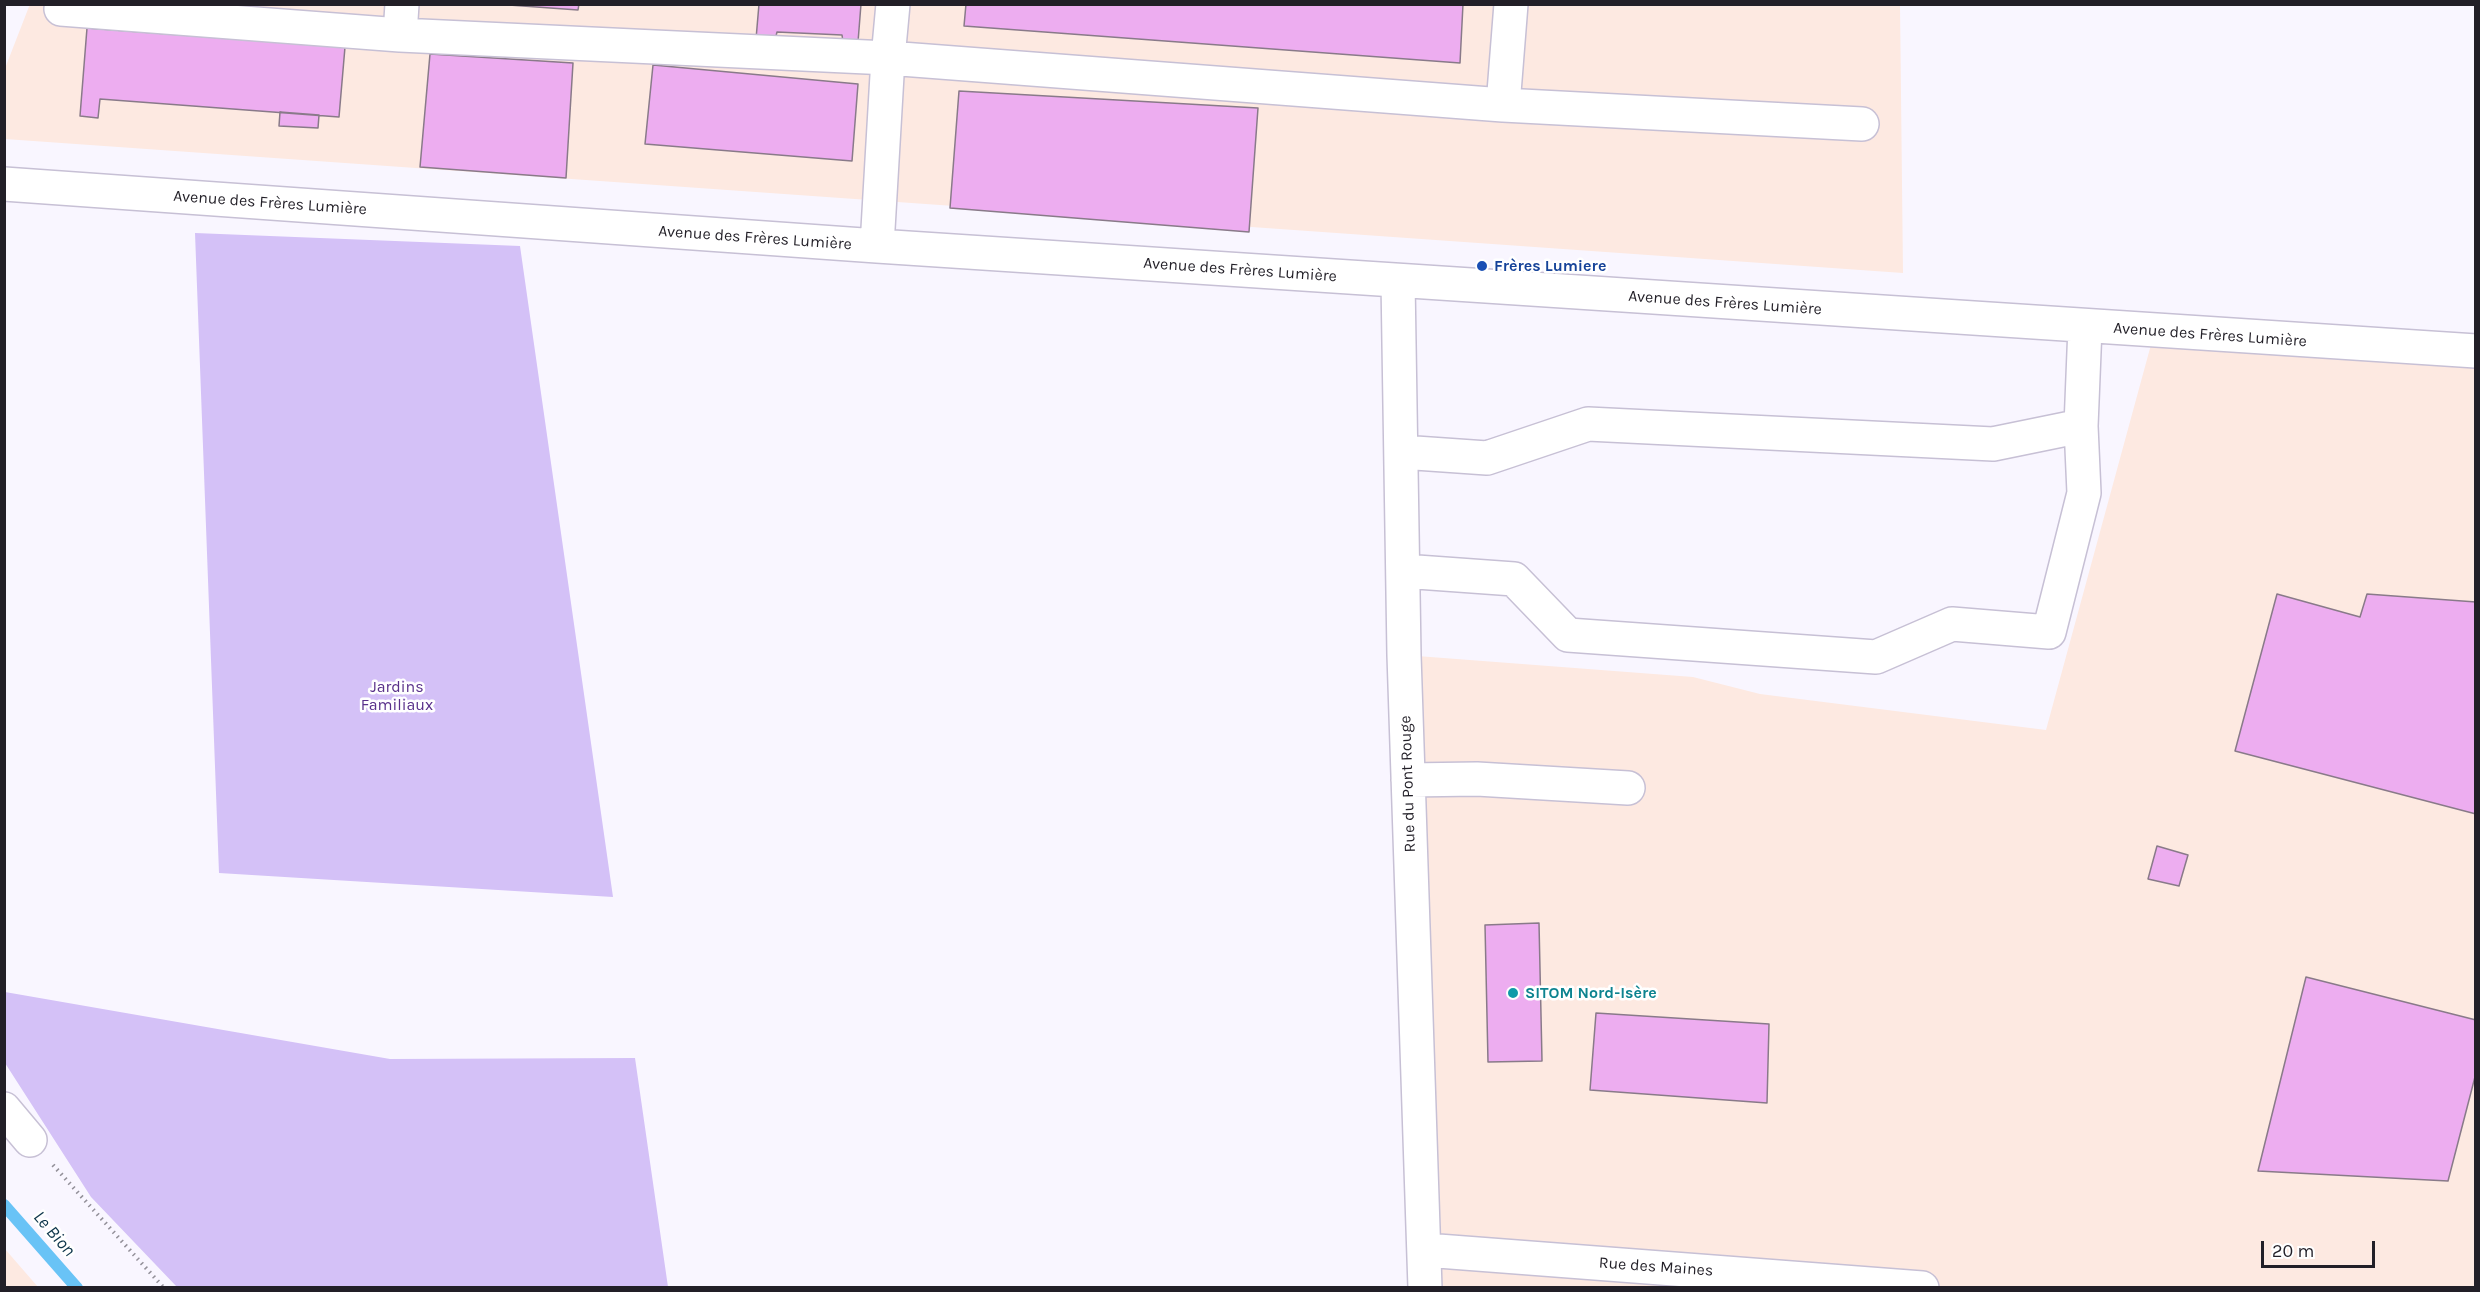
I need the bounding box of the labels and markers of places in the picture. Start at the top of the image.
place label: Frères Lumiere [1494,256,1606,276]
marker: Frères Lumiere [1475,259,1489,273]
place label: SITOM Nord-Isère [1525,983,1657,1003]
marker: SITOM Nord-Isère [1506,986,1520,1000]

